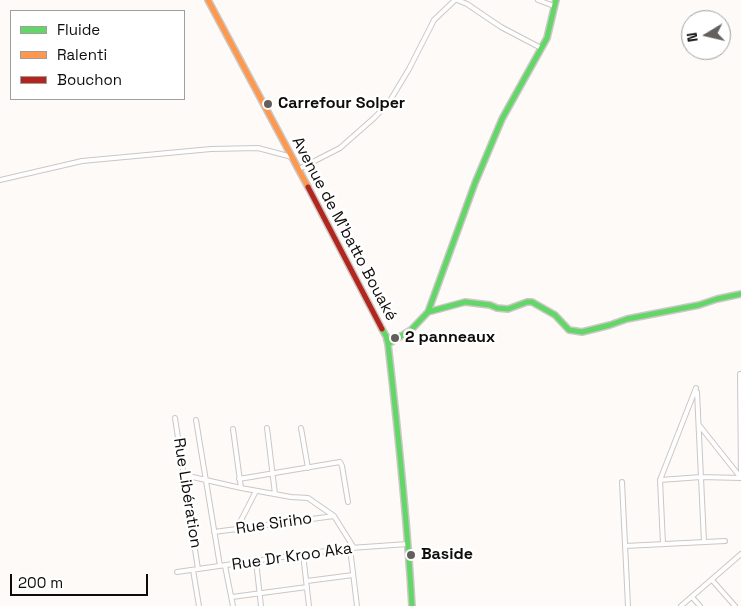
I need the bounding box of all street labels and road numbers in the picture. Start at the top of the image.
street label: Avenue de M'batto Bouaké [287,134,401,324]
street label: Rue Libération [169,437,205,549]
street label: Rue Siriho [235,509,313,539]
street label: Rue Dr Kroo Aka [231,539,353,575]

